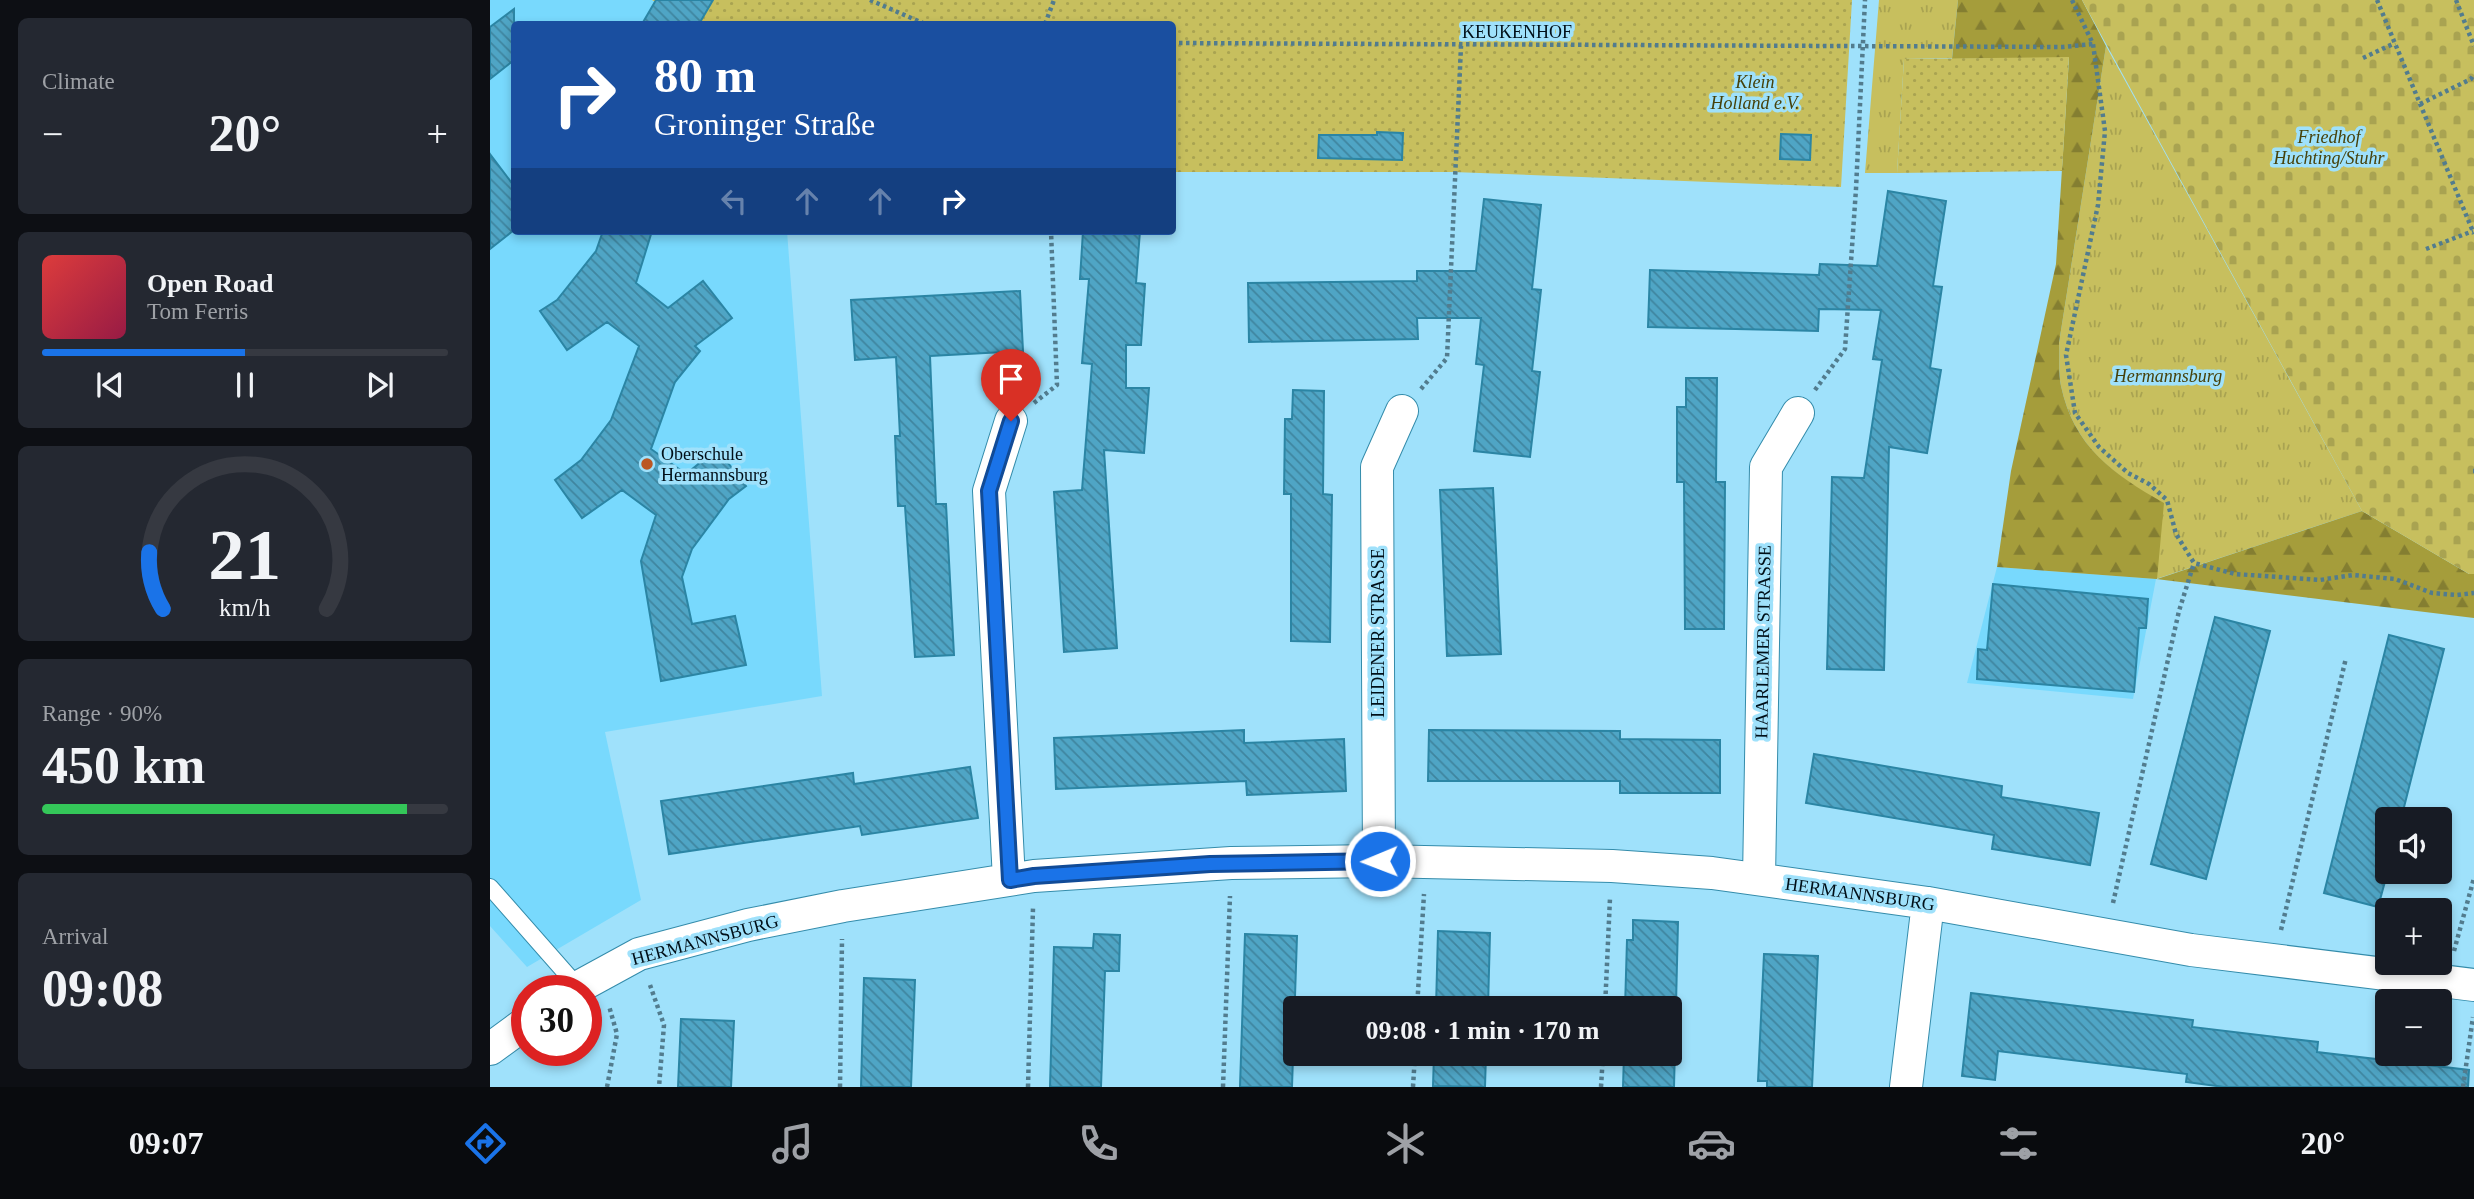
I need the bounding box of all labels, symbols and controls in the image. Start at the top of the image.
street label: KEUKENHOF [1462,22,1572,42]
text: 80 m [654,48,756,103]
icon: right [539,49,630,140]
text: Climate [42,69,115,94]
park label: Klein Holland e.V. [1709,72,1800,113]
text: 20° [209,105,281,162]
text: Groninger Straße [654,106,875,142]
text: − [42,113,63,155]
text: + [427,113,448,155]
park label: Friedhof Huchting/Stuhr [2273,127,2385,168]
icon: left [715,182,753,220]
icon: ahead [788,182,826,220]
icon: ahead [861,182,899,220]
icon: right [934,182,972,220]
text: Open Road [147,269,273,298]
text: Tom Ferris [147,299,248,324]
pin [981,349,1041,421]
icon: arrive [992,360,1030,398]
icon: previous [91,366,129,404]
icon: pause [226,366,264,404]
icon: next [361,366,399,404]
park label: Hermannsburg [2113,366,2222,386]
place label: Oberschule Hermannsburg [661,444,768,485]
marker: Oberschule Hermannsburg [639,456,655,472]
text: 21 [209,515,281,596]
street label: HAARLEMER STRASSE [1751,545,1775,739]
street label: LEIDENER STRASSE [1368,548,1388,718]
text: km/h [219,594,271,621]
text: Range · 90% [42,701,162,726]
text: 450 km [42,737,205,794]
map controls [2375,807,2452,1066]
button: sound [2375,807,2452,884]
position arrow [1343,824,1417,898]
street label: HERMANNSBURG [1784,874,1936,914]
button: + [2375,898,2452,975]
street label: HERMANNSBURG [629,911,781,969]
text: Arrival [42,924,108,949]
text: 09:08 [42,960,163,1017]
speed limit sign: 30 [511,975,602,1066]
button: − [2375,989,2452,1066]
text: 09:08 · 1 min · 170 m [1366,1016,1600,1045]
icon: directions [461,1119,510,1168]
icon: music [768,1119,817,1168]
icon: phone [1074,1119,1123,1168]
icon: climate [1381,1119,1430,1168]
icon: car [1687,1119,1736,1168]
icon: filters [1994,1119,2043,1168]
text: 09:07 [129,1125,203,1161]
text: 20° [2300,1125,2345,1161]

